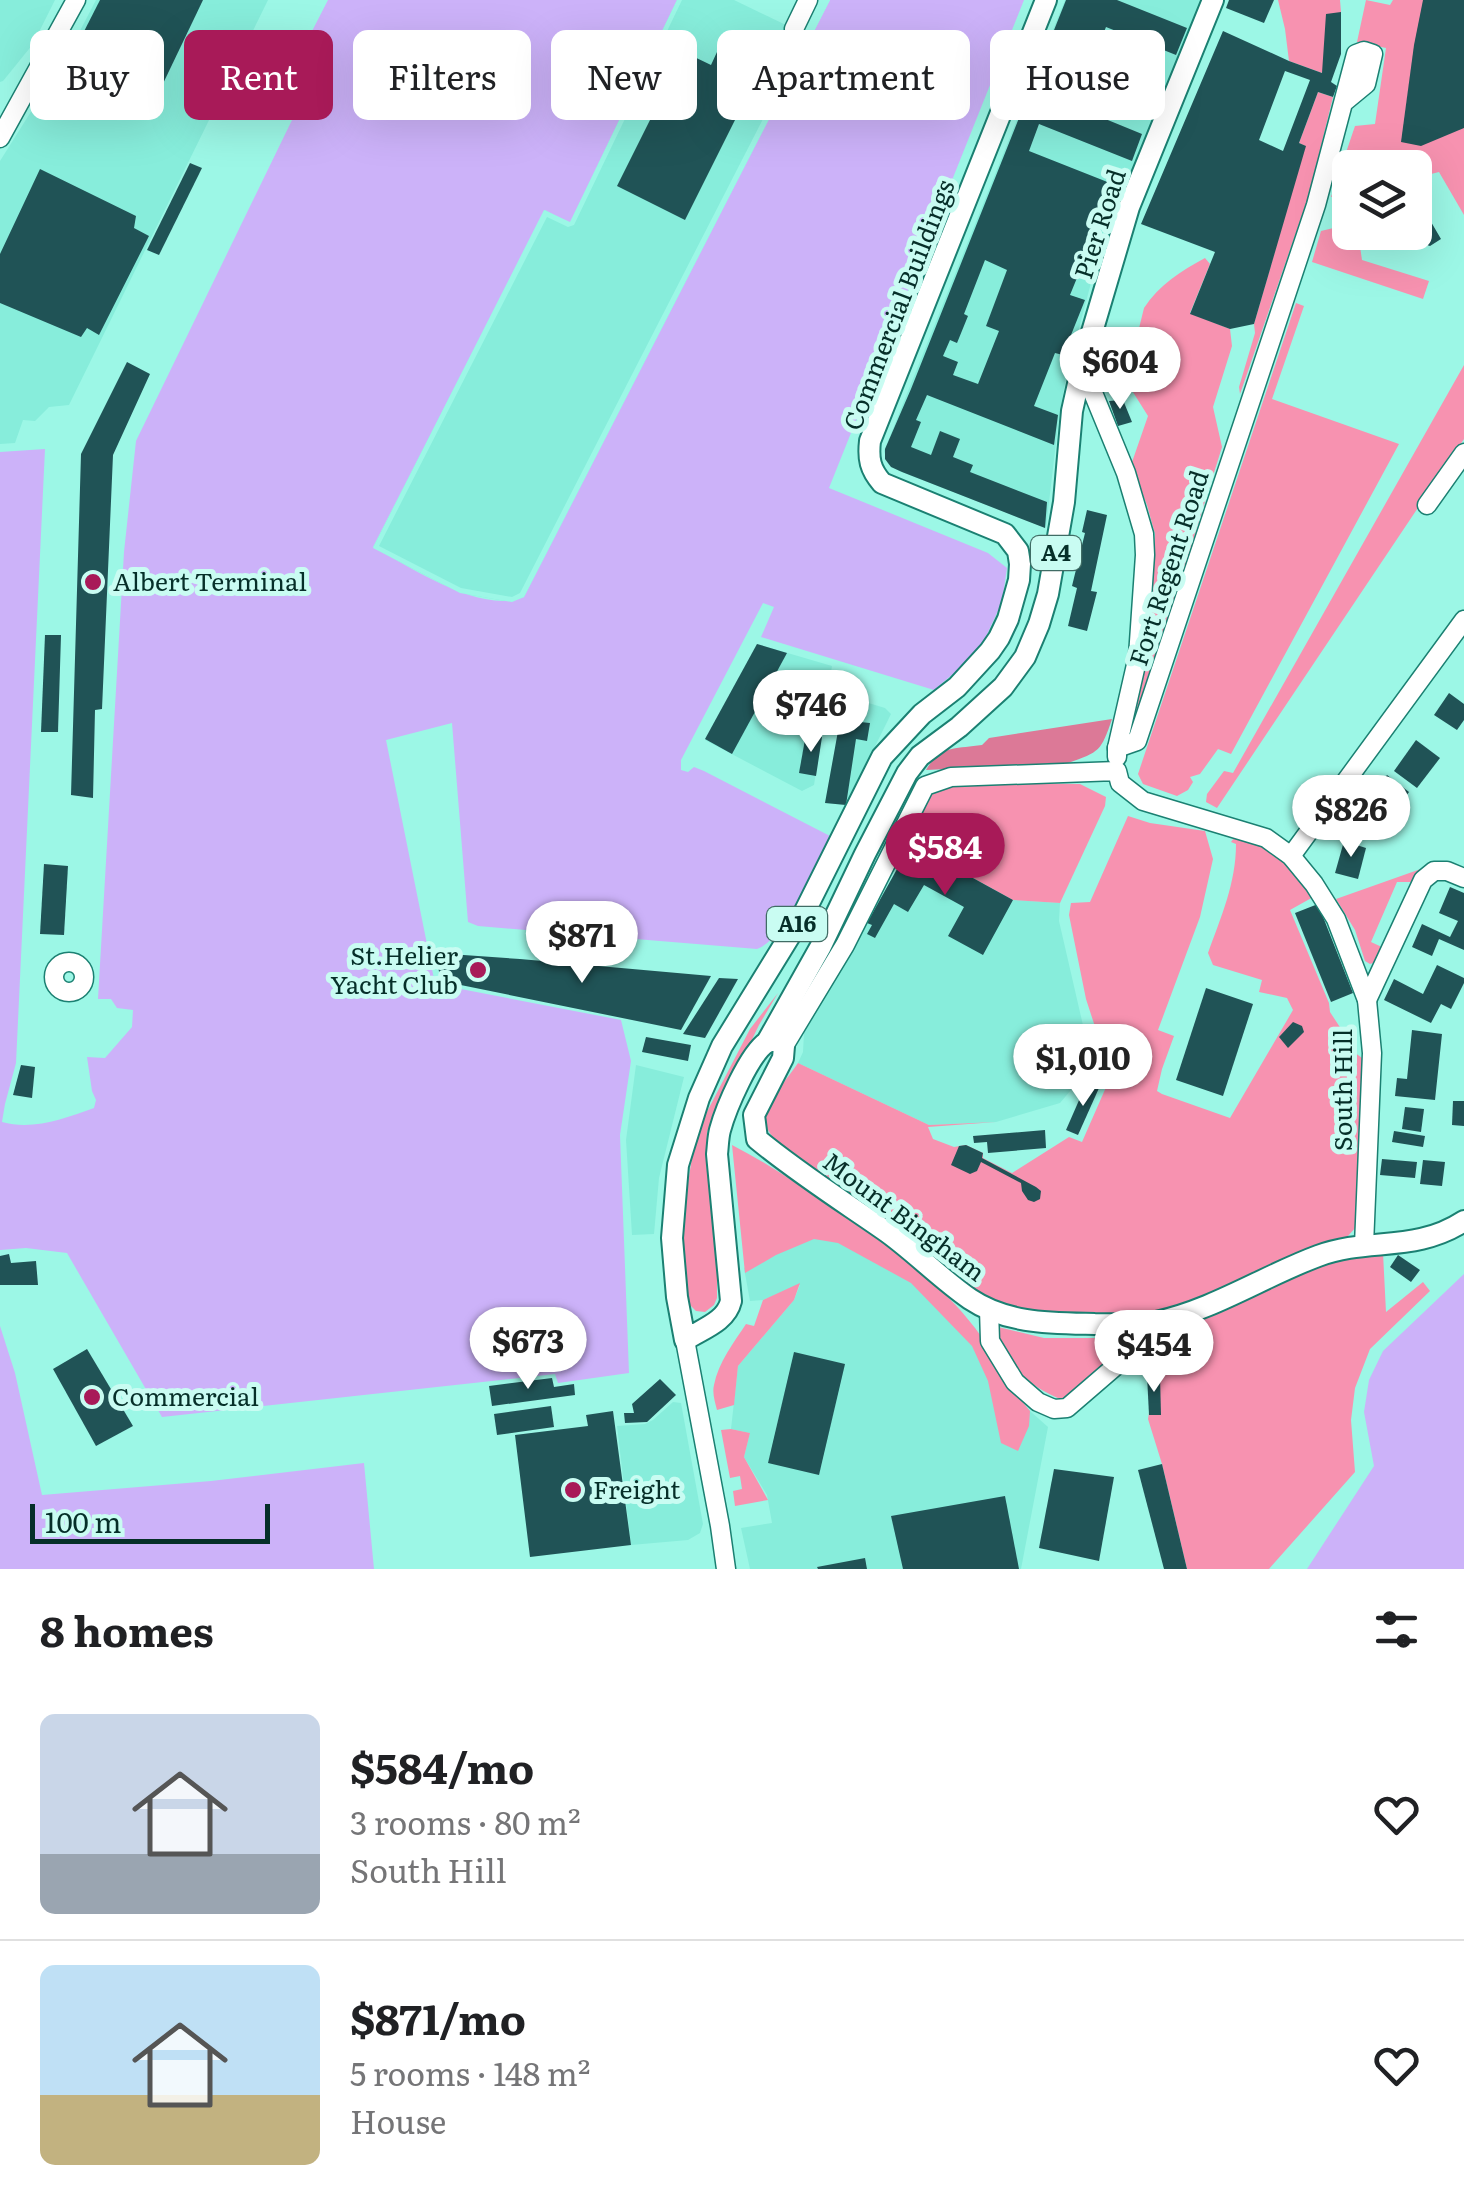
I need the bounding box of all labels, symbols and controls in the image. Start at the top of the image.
chip: Buy [30,30,164,120]
chip: Rent [184,30,333,120]
chip: Filters [353,30,531,120]
chip: New [551,30,697,120]
chip: Apartment [717,30,970,120]
chip: House [990,30,1165,120]
map controls [1332,150,1432,250]
button: layers [1332,150,1432,250]
street label: Pier Road [1063,164,1134,283]
street label: Commercial Buildings [833,174,962,435]
pin: $604 [1061,327,1179,412]
text: $604 [1082,335,1158,383]
street label: Fort Regent Road [1118,465,1217,670]
road number: A4 [1031,536,1081,570]
place label: Albert Terminal [113,562,307,599]
marker: Albert Terminal [82,571,104,593]
pin: $746 [752,670,870,755]
text: $746 [775,678,847,726]
pin: $826 [1292,775,1410,860]
text: $826 [1314,783,1388,831]
pin: $584 [886,813,1004,898]
text: $584 [908,821,982,869]
pin: $871 [523,901,641,986]
road number: A16 [767,907,827,941]
text: $871 [548,909,616,957]
place label: St.Helier Yacht Club [330,936,458,1002]
marker: St.Helier Yacht Club [467,959,489,981]
pin: $1,010 [1002,1024,1164,1109]
street label: South Hill [1323,1029,1360,1151]
text: $1,010 [1035,1032,1131,1080]
street label: Mount Bingham [816,1142,994,1289]
pin: $673 [469,1307,587,1392]
pin: $454 [1095,1310,1213,1395]
text: $673 [492,1315,564,1363]
text: $454 [1116,1318,1192,1366]
place label: Commercial [112,1377,259,1414]
marker: Commercial [81,1386,103,1408]
place label: Freight [593,1470,680,1507]
marker: Freight [562,1479,584,1501]
scale bar [30,1499,270,1544]
text: 100 m [45,1500,122,1542]
text: 8 homes [40,1598,214,1660]
icon: filters [1369,1602,1424,1657]
text: $584/mo [350,1735,534,1797]
icon: home [120,1754,240,1874]
icon: heart [1369,1787,1424,1842]
text: 3 rooms · 80 m² [350,1797,581,1845]
text: South Hill [350,1845,507,1893]
text: $871/mo [350,1986,526,2048]
icon: home [120,2005,240,2125]
icon: heart [1369,2038,1424,2093]
text: 5 rooms · 148 m² [350,2048,590,2096]
text: House [350,2096,446,2144]

